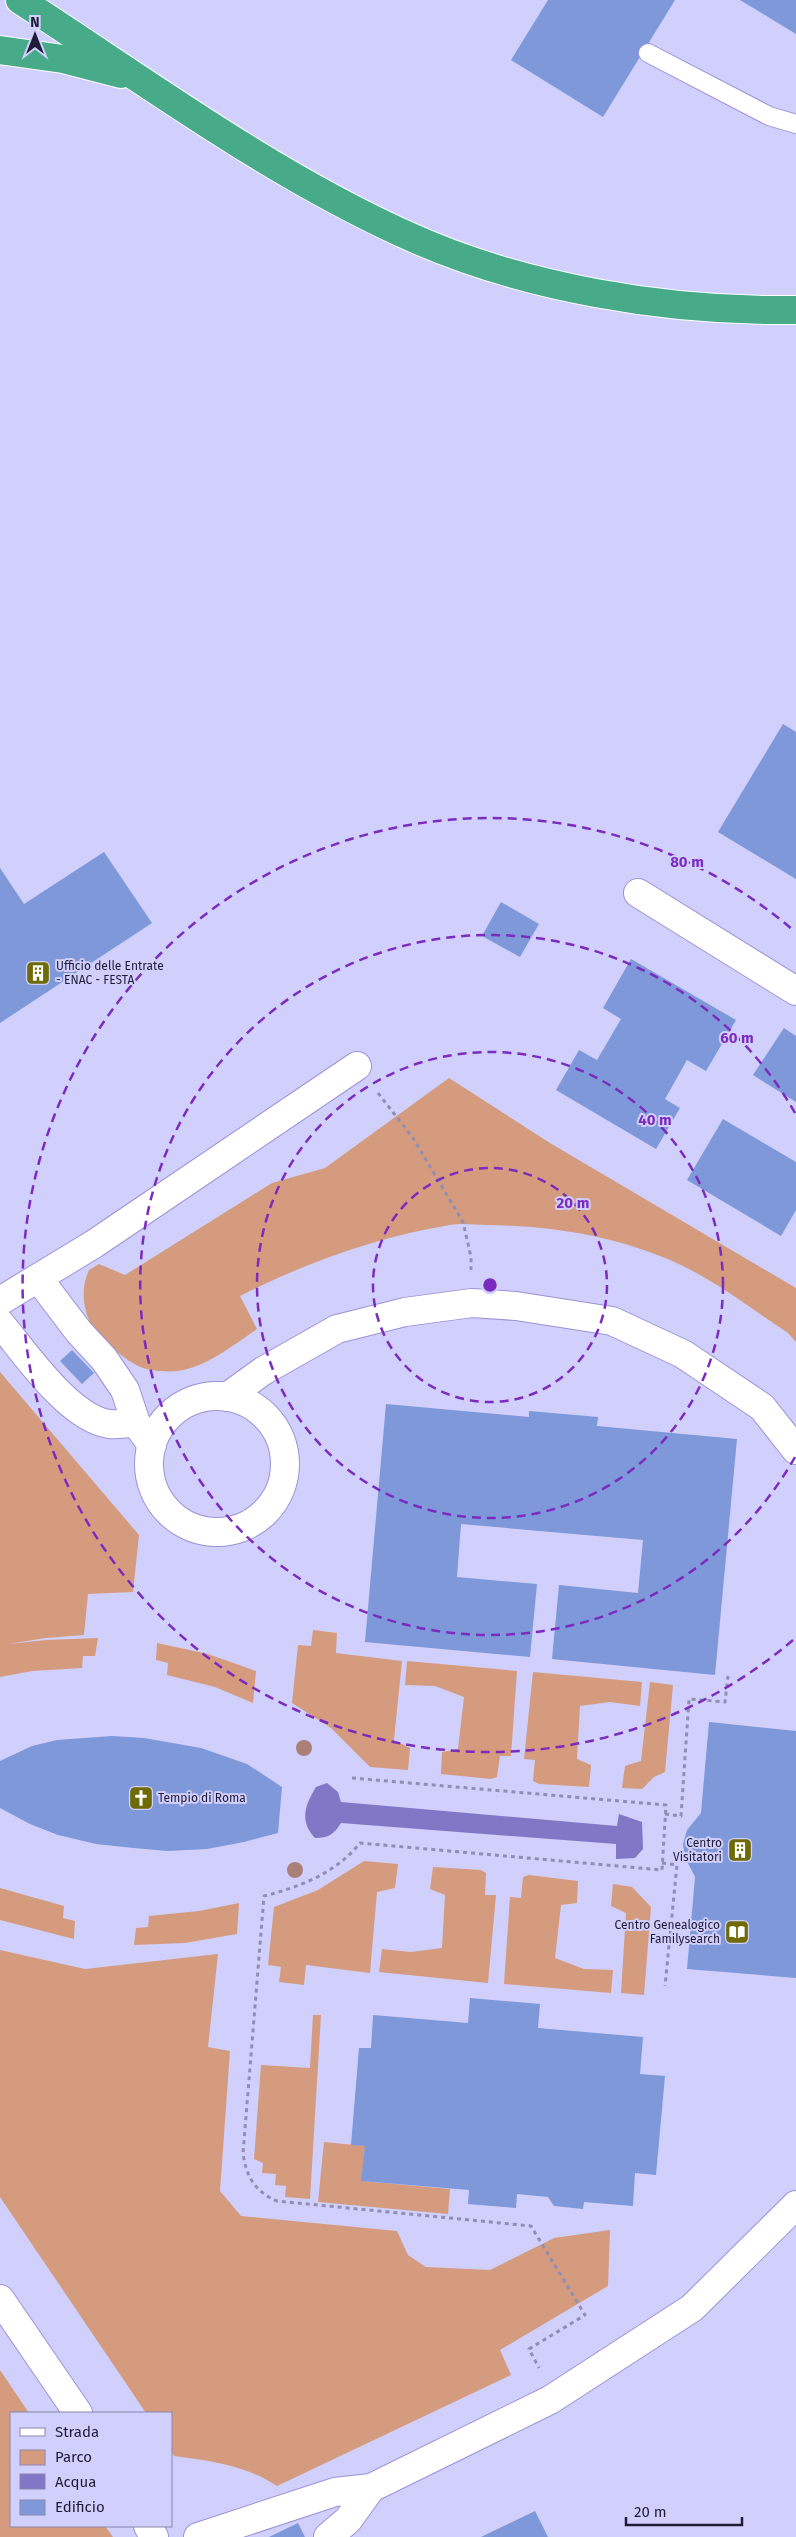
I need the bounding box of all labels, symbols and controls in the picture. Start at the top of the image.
north arrow [10,10,60,60]
text: N [30,14,40,31]
text: 80 m [670,853,704,871]
place label: Ufficio delle Entrate - ENAC - FESTA [56,959,164,987]
building icon: Ufficio delle Entrate - ENAC - FESTA [25,960,51,986]
text: 60 m [720,1029,754,1047]
text: 40 m [638,1111,672,1129]
text: 20 m [557,1194,589,1212]
centre of rings [481,1276,499,1294]
church icon: Tempio di Roma [128,1785,154,1811]
place label: Tempio di Roma [158,1791,246,1805]
place label: Centro Visitatori [673,1836,722,1864]
building icon: Centro Visitatori [727,1837,753,1863]
place label: Centro Genealogico Familysearch [615,1918,720,1946]
library icon: Centro Genealogico Familysearch [724,1919,750,1945]
legend [10,2412,172,2527]
text: Strada [55,2423,99,2441]
text: Parco [55,2448,92,2466]
text: Acqua [55,2473,96,2491]
scale bar [626,2494,742,2526]
text: Edificio [55,2498,105,2516]
text: 20 m [634,2503,667,2521]

